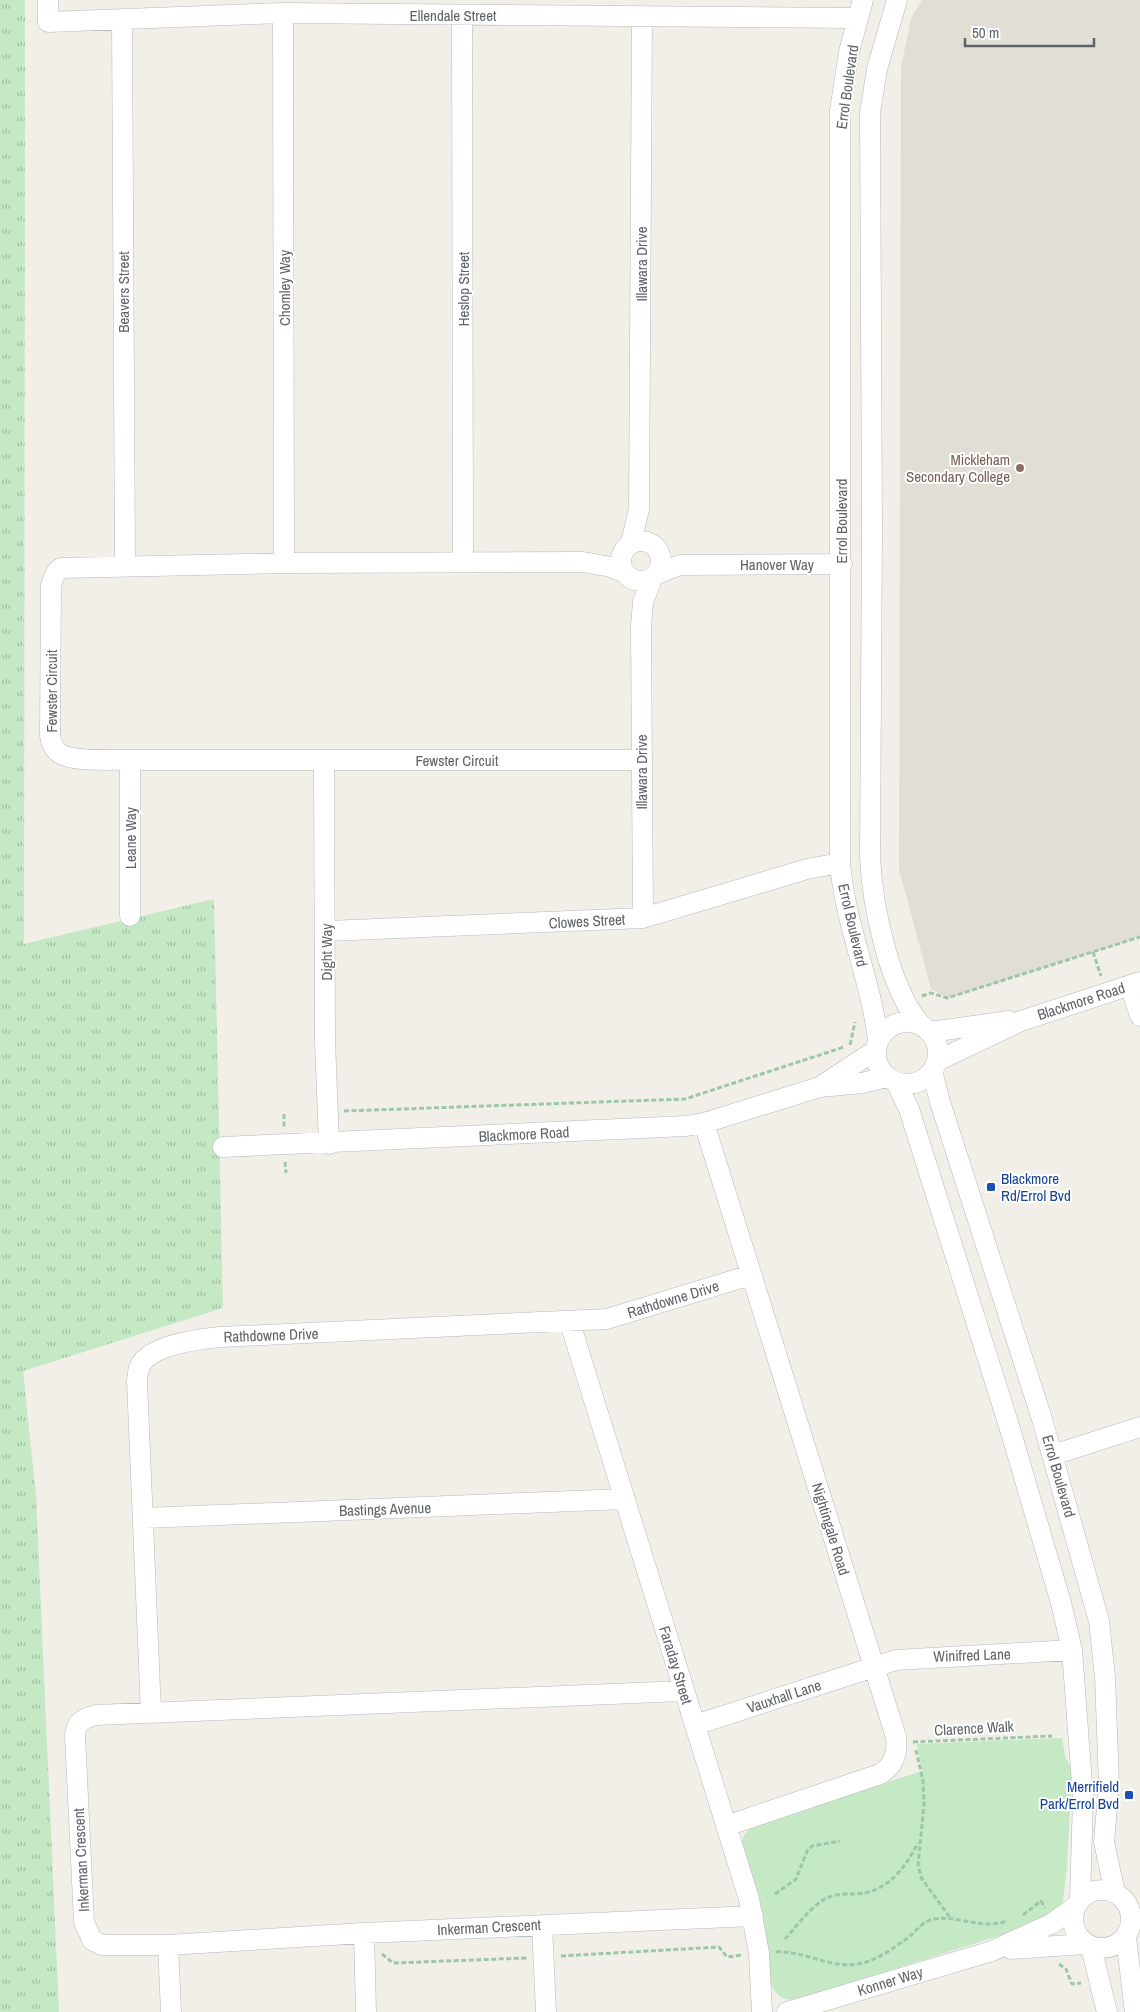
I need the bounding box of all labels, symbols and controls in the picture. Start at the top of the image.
street label: Ellendale Street [410,5,497,26]
scale bar [965,15,1094,47]
text: 50 m [972,22,999,43]
street label: Errol Boulevard [831,44,863,130]
street label: Illawara Drive [631,226,652,302]
street label: Chomley Way [274,249,295,326]
street label: Beavers Street [113,251,134,333]
street label: Heslop Street [453,251,474,326]
place label: Mickleham Secondary College [906,449,1010,487]
marker: Mickleham Secondary College [1014,462,1026,474]
street label: Errol Boulevard [831,479,852,563]
street label: Hanover Way [740,554,815,575]
street label: Fewster Circuit [41,649,62,732]
street label: Illawara Drive [631,734,652,810]
street label: Fewster Circuit [416,750,499,771]
street label: Leane Way [120,806,141,869]
street label: Errol Boulevard [833,881,873,969]
street label: Clowes Street [548,908,626,933]
street label: Dight Way [316,923,337,980]
street label: Blackmore Road [1035,977,1127,1025]
street label: Blackmore Road [478,1121,570,1147]
place label: Blackmore Rd/Errol Bvd [1001,1168,1071,1206]
marker: Blackmore Rd/Errol Bvd [985,1181,997,1193]
street label: Rathdowne Drive [624,1275,722,1323]
street label: Rathdowne Drive [223,1323,319,1347]
street label: Errol Boulevard [1037,1432,1081,1520]
street label: Nightingale Road [807,1480,855,1578]
street label: Bastings Avenue [339,1497,432,1521]
street label: Faraday Street [654,1623,698,1707]
street label: Winifred Lane [933,1643,1011,1667]
street label: Vauxhall Lane [744,1674,824,1718]
street label: Clarence Walk [934,1715,1015,1741]
place label: Merrifield Park/Errol Bvd [1040,1776,1119,1814]
marker: Merrifield Park/Errol Bvd [1123,1789,1135,1801]
street label: Inkerman Crescent [68,1807,94,1912]
street label: Inkerman Crescent [437,1914,542,1940]
street label: Konner Way [855,1961,926,2001]

